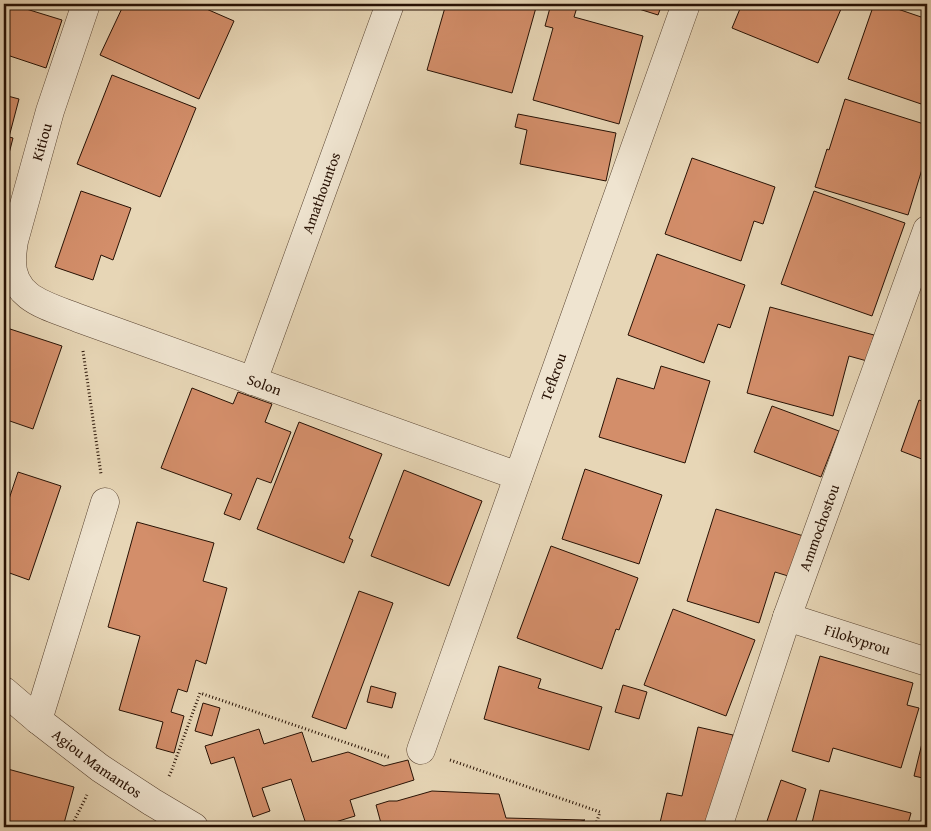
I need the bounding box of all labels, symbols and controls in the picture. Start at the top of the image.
street label: Kitiou [26,120,57,163]
street label: Amathountos [296,149,345,237]
street label: Tefkrou [535,349,571,403]
street label: Solon [244,369,285,400]
street label: Ammochostou [794,480,844,574]
street label: Filokyprou [822,619,894,660]
street label: Agiou Mamantos [48,724,146,803]

